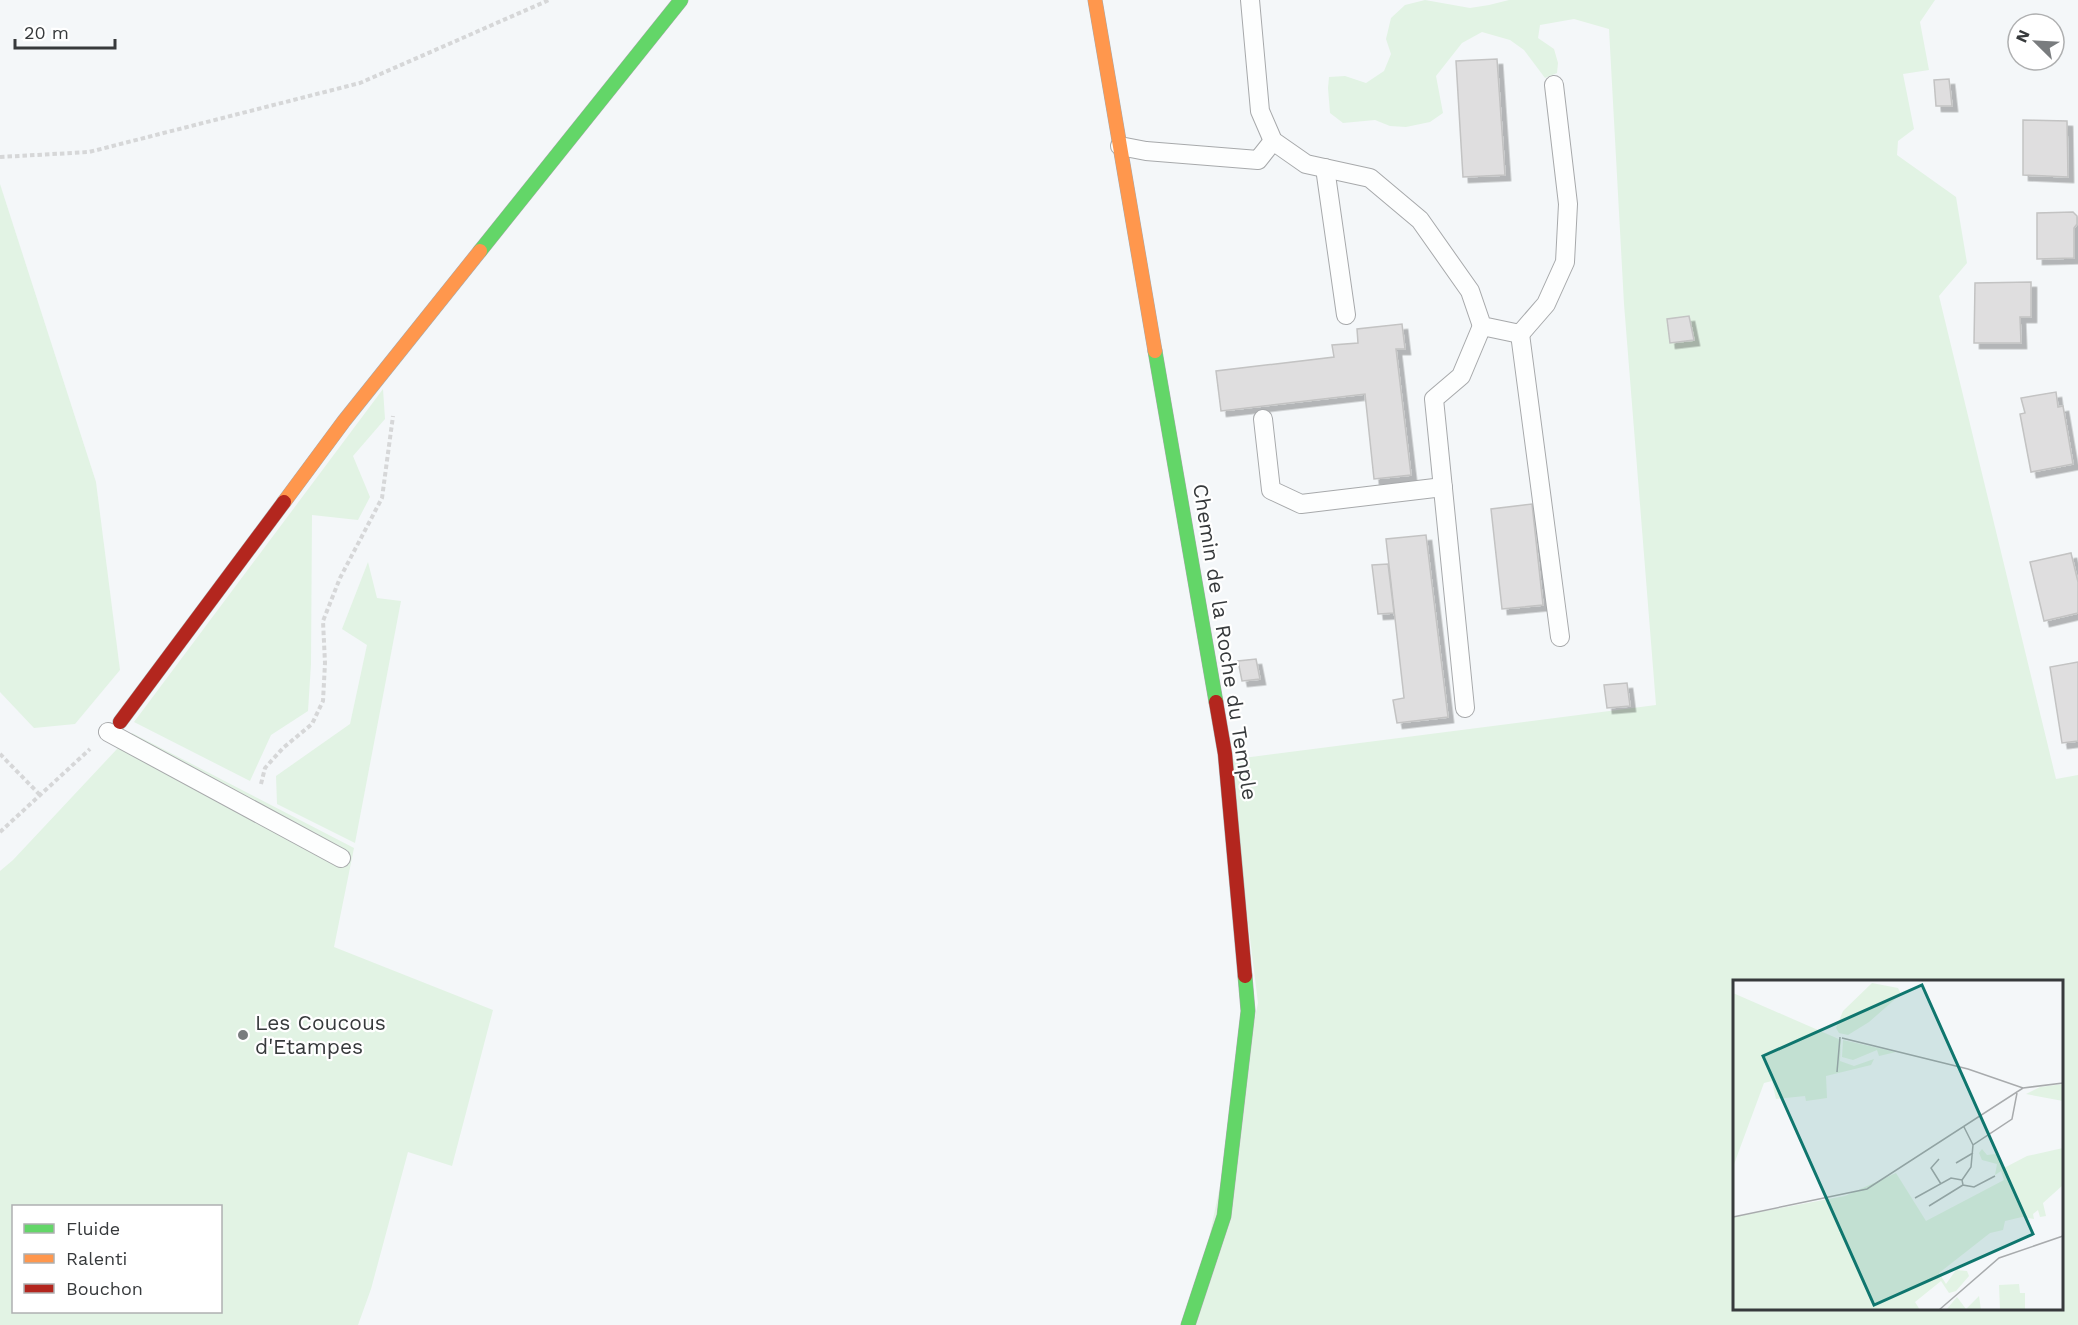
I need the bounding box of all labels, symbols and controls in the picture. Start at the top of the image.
scale bar [15,12,116,50]
north arrow [2006,12,2066,72]
text: 20 m [24,22,69,43]
text: N [2012,27,2034,45]
street label: Chemin de la Roche du Temple [1188,482,1263,802]
inset map [1733,980,2063,1310]
place label: Les Coucous d'Etampes [255,1010,386,1059]
marker: Les Coucous d'Etampes [236,1028,250,1042]
legend [12,1205,222,1313]
text: Fluide [66,1218,120,1239]
text: Ralenti [66,1248,127,1269]
text: Bouchon [66,1278,143,1299]

